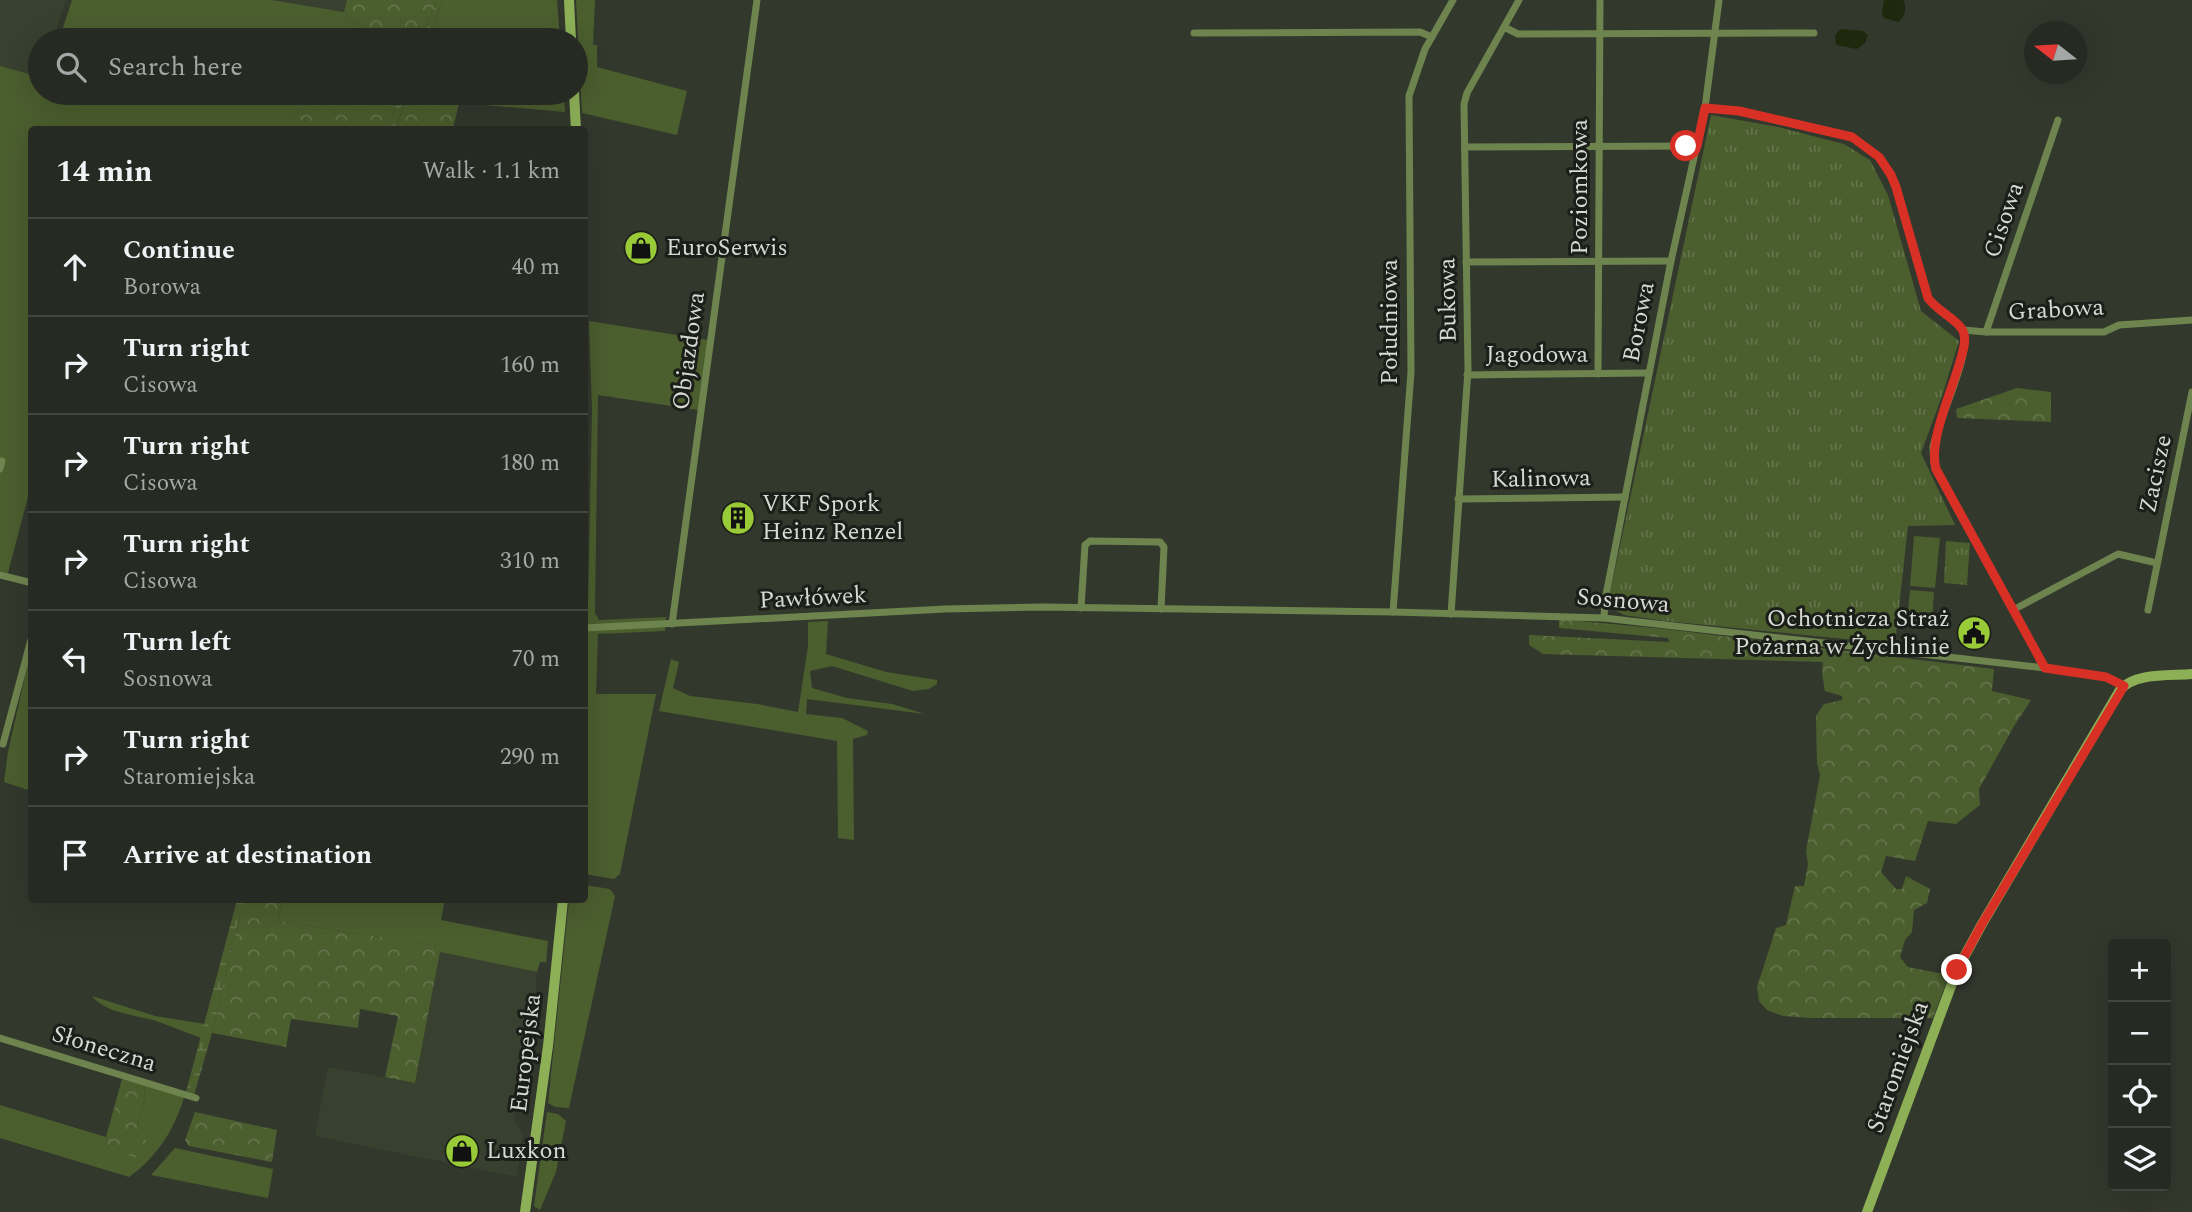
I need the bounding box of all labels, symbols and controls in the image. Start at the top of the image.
north arrow [2024,21,2087,84]
search box [28,28,588,105]
text: Search here [108,47,243,87]
icon: search [52,48,90,86]
street label: Poziomkowa [1562,119,1598,255]
route start [1670,130,1701,161]
text: 14 min [56,149,153,195]
text: Walk · 1.1 km [423,154,560,189]
street label: Cisowa [1974,177,2034,263]
shop icon: EuroSerwis [622,229,660,267]
text: Continue [123,230,235,270]
place label: EuroSerwis [666,230,788,266]
icon: ahead [56,248,94,286]
text: 40 m [511,250,560,285]
street label: Bukowa [1429,257,1467,343]
street label: Południowa [1372,259,1408,385]
text: Borowa [123,270,201,305]
street label: Borowa [1614,278,1664,365]
street label: Objazdowa [663,289,715,413]
street label: Grabowa [2007,289,2105,330]
text: Turn right [123,328,250,368]
street label: Jagodowa [1486,337,1588,373]
icon: right [56,346,94,384]
text: 160 m [500,348,560,383]
text: Cisowa [123,368,198,403]
text: Turn right [123,426,250,466]
street label: Zacisze [2130,431,2182,517]
icon: right [56,444,94,482]
text: 180 m [500,446,560,481]
street label: Kalinowa [1491,460,1591,498]
text: Cisowa [123,466,198,501]
place label: VKF Spork Heinz Renzel [762,486,903,550]
building icon: VKF Spork Heinz Renzel [719,499,757,537]
text: Turn right [123,524,250,564]
icon: right [56,542,94,580]
text: 310 m [500,544,560,579]
text: Cisowa [123,564,198,599]
street label: Pawłówek [758,577,868,619]
street label: Sosnowa [1575,579,1671,623]
place label: Ochotnicza Straż Pożarna w Żychlinie [1734,601,1950,665]
public building icon: Ochotnicza Straż Pożarna w Żychlinie [1955,614,1993,652]
text: Turn left [123,622,231,662]
icon: left [56,640,94,678]
text: 70 m [511,642,560,677]
text: Sosnowa [123,662,212,697]
text: Turn right [123,720,250,760]
icon: right [56,738,94,776]
text: 290 m [500,740,560,775]
text: Staromiejska [123,760,255,795]
text: Arrive at destination [123,835,372,875]
icon: arrive [56,836,94,874]
map controls [2108,939,2171,1191]
button: + [2108,939,2171,1002]
route end [1941,954,1972,985]
street label: Europejska [501,991,551,1115]
street label: Staromiejska [1857,996,1939,1138]
button: − [2108,1002,2171,1065]
street label: Słoneczna [48,1016,161,1082]
button: locate [2108,1065,2171,1128]
button: layers [2108,1128,2171,1191]
shop icon: Luxkon [443,1132,481,1170]
place label: Luxkon [486,1133,566,1169]

